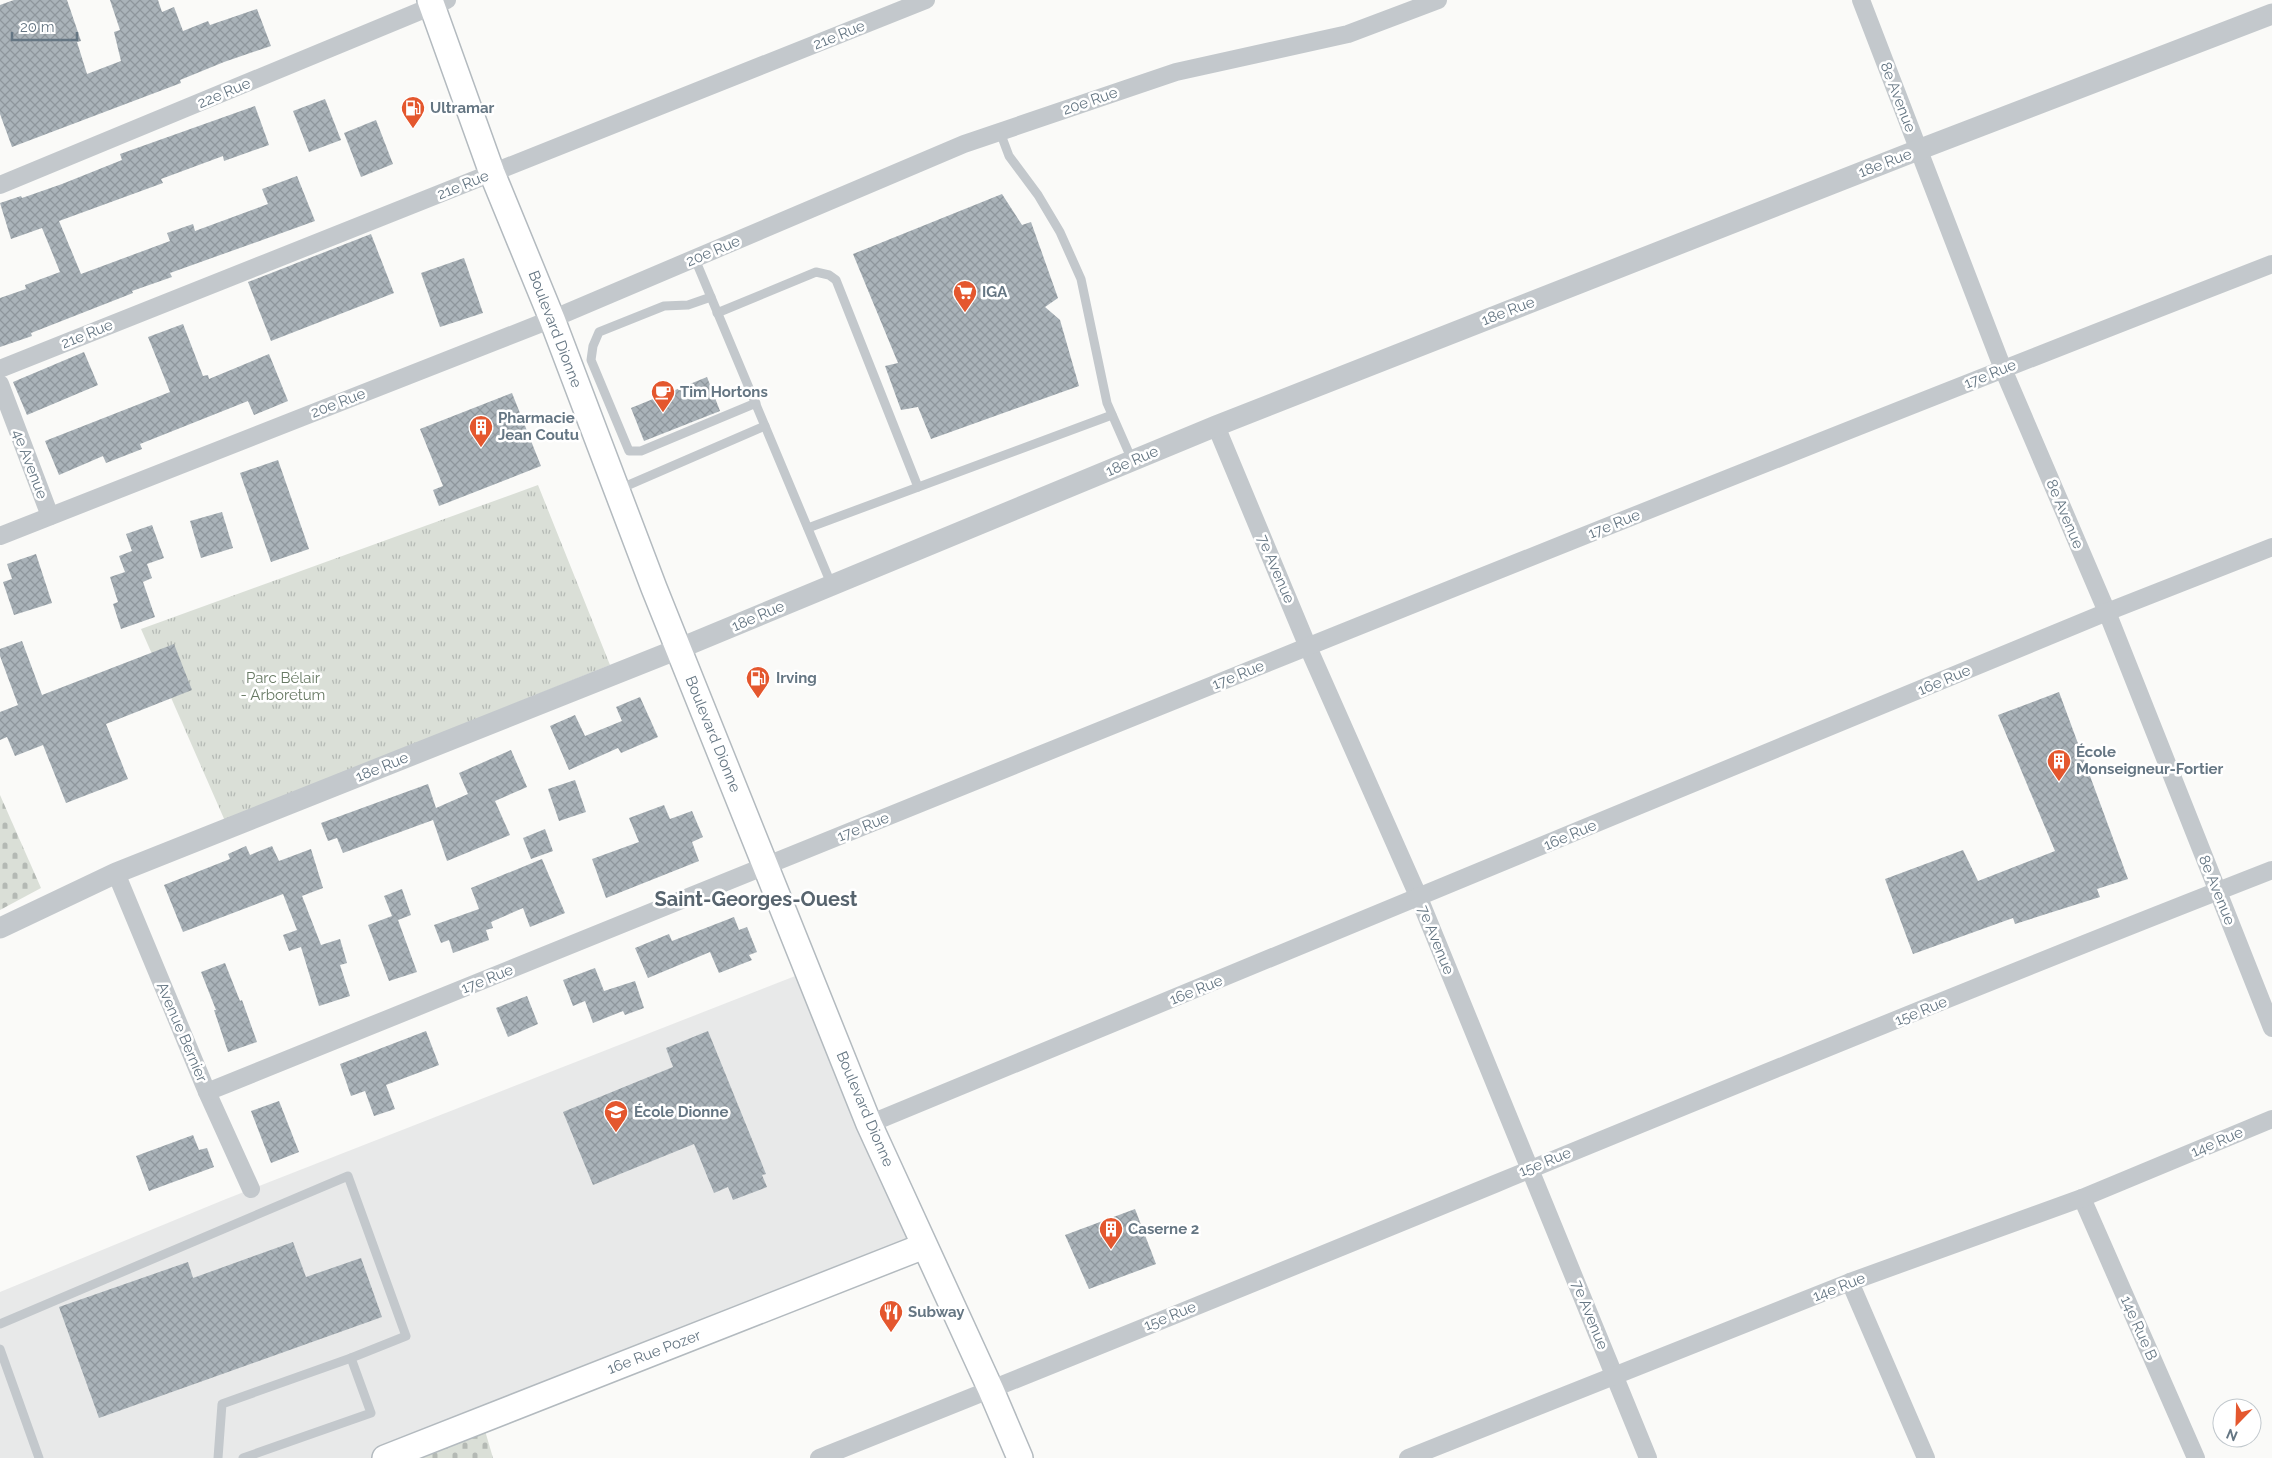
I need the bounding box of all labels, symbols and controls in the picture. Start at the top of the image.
scale bar [12,10,78,42]
street label: 21e Rue [810,16,868,54]
text: 20 m [20,18,55,36]
street label: 8e Avenue [1876,59,1920,135]
street label: 22e Rue [195,74,253,112]
street label: 20e Rue [1060,83,1120,119]
fuel station icon: Ultramar [400,95,426,129]
place label: Ultramar [430,99,495,117]
street label: 18e Rue [1856,145,1914,181]
street label: 21e Rue [434,166,492,204]
street label: 20e Rue [683,232,743,270]
street label: Boulevard Dionne [524,268,586,390]
supermarket icon: IGA [952,279,978,313]
place label: IGA [982,283,1008,301]
street label: 18e Rue [1479,293,1537,329]
street label: 21e Rue [58,315,116,353]
street label: 17e Rue [1961,355,2019,393]
cafe icon: Tim Hortons [650,379,676,413]
place label: Tim Hortons [680,383,768,401]
street label: 20e Rue [308,384,368,422]
place label: Pharmacie Jean Coutu [498,409,579,444]
building icon: Pharmacie Jean Coutu [468,414,494,448]
street label: 4e Avenue [9,427,52,501]
street label: 18e Rue [1103,442,1161,480]
street label: 8e Avenue [2042,477,2088,552]
street label: 17e Rue [1585,505,1643,543]
street label: 7e Avenue [1253,532,1299,606]
street label: 18e Rue [729,597,787,635]
street label: 17e Rue [1209,656,1267,694]
street label: 16e Rue [1915,661,1973,699]
fuel station icon: Irving [745,665,771,699]
park label: Parc Bélair - Arboretum [241,669,325,704]
place label: Irving [776,669,817,687]
street label: Boulevard Dionne [681,673,745,795]
place label: École Monseigneur-Fortier [2076,743,2223,778]
street label: 18e Rue [353,748,411,786]
building icon: École Monseigneur-Fortier [2046,748,2072,782]
street label: 17e Rue [834,808,892,846]
street label: 16e Rue [1541,816,1599,854]
street label: 8e Avenue [2195,852,2239,928]
district label: Saint-Georges-Ouest [655,887,858,911]
street label: 7e Avenue [1414,903,1458,977]
street label: 17e Rue [458,960,516,998]
street label: 16e Rue [1167,971,1225,1009]
street label: Avenue Bernier [153,979,211,1085]
street label: 15e Rue [1892,992,1950,1030]
street label: Boulevard Dionne [833,1048,898,1170]
school or university icon: École Dionne [603,1099,629,1133]
place label: École Dionne [634,1103,728,1121]
street label: 14e Rue [2188,1123,2246,1161]
street label: 15e Rue [1516,1143,1574,1181]
building icon: Caserne 2 [1098,1216,1124,1250]
place label: Caserne 2 [1128,1220,1199,1238]
street label: 14e Rue [1810,1269,1868,1305]
street label: 7e Avenue [1568,1278,1612,1352]
street label: 14e Rue B [2117,1293,2161,1363]
street label: 15e Rue [1141,1297,1199,1335]
restaurant icon: Subway [878,1299,904,1333]
place label: Subway [908,1303,965,1321]
street label: 16e Rue Pozer [605,1326,704,1378]
north arrow [2212,1398,2262,1448]
text: N [2224,1426,2240,1444]

